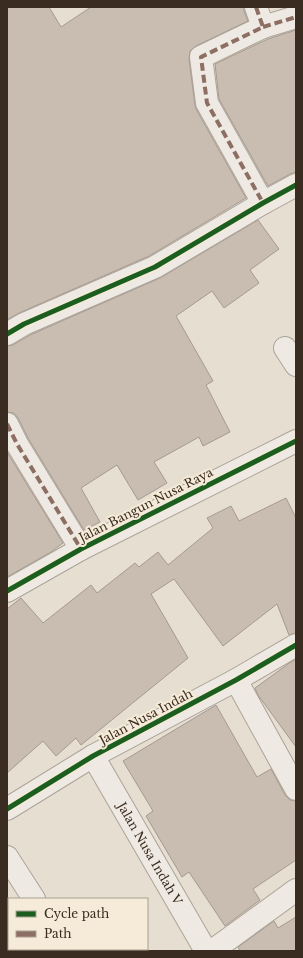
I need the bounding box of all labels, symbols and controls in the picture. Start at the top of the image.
street label: Jalan Bangun Nusa Raya [75,464,216,546]
street label: Jalan Nusa Indah [95,686,195,748]
street label: Jalan Nusa Indah V [114,798,186,908]
legend [8,898,148,950]
text: Cycle path [44,906,109,921]
text: Path [44,926,72,941]

